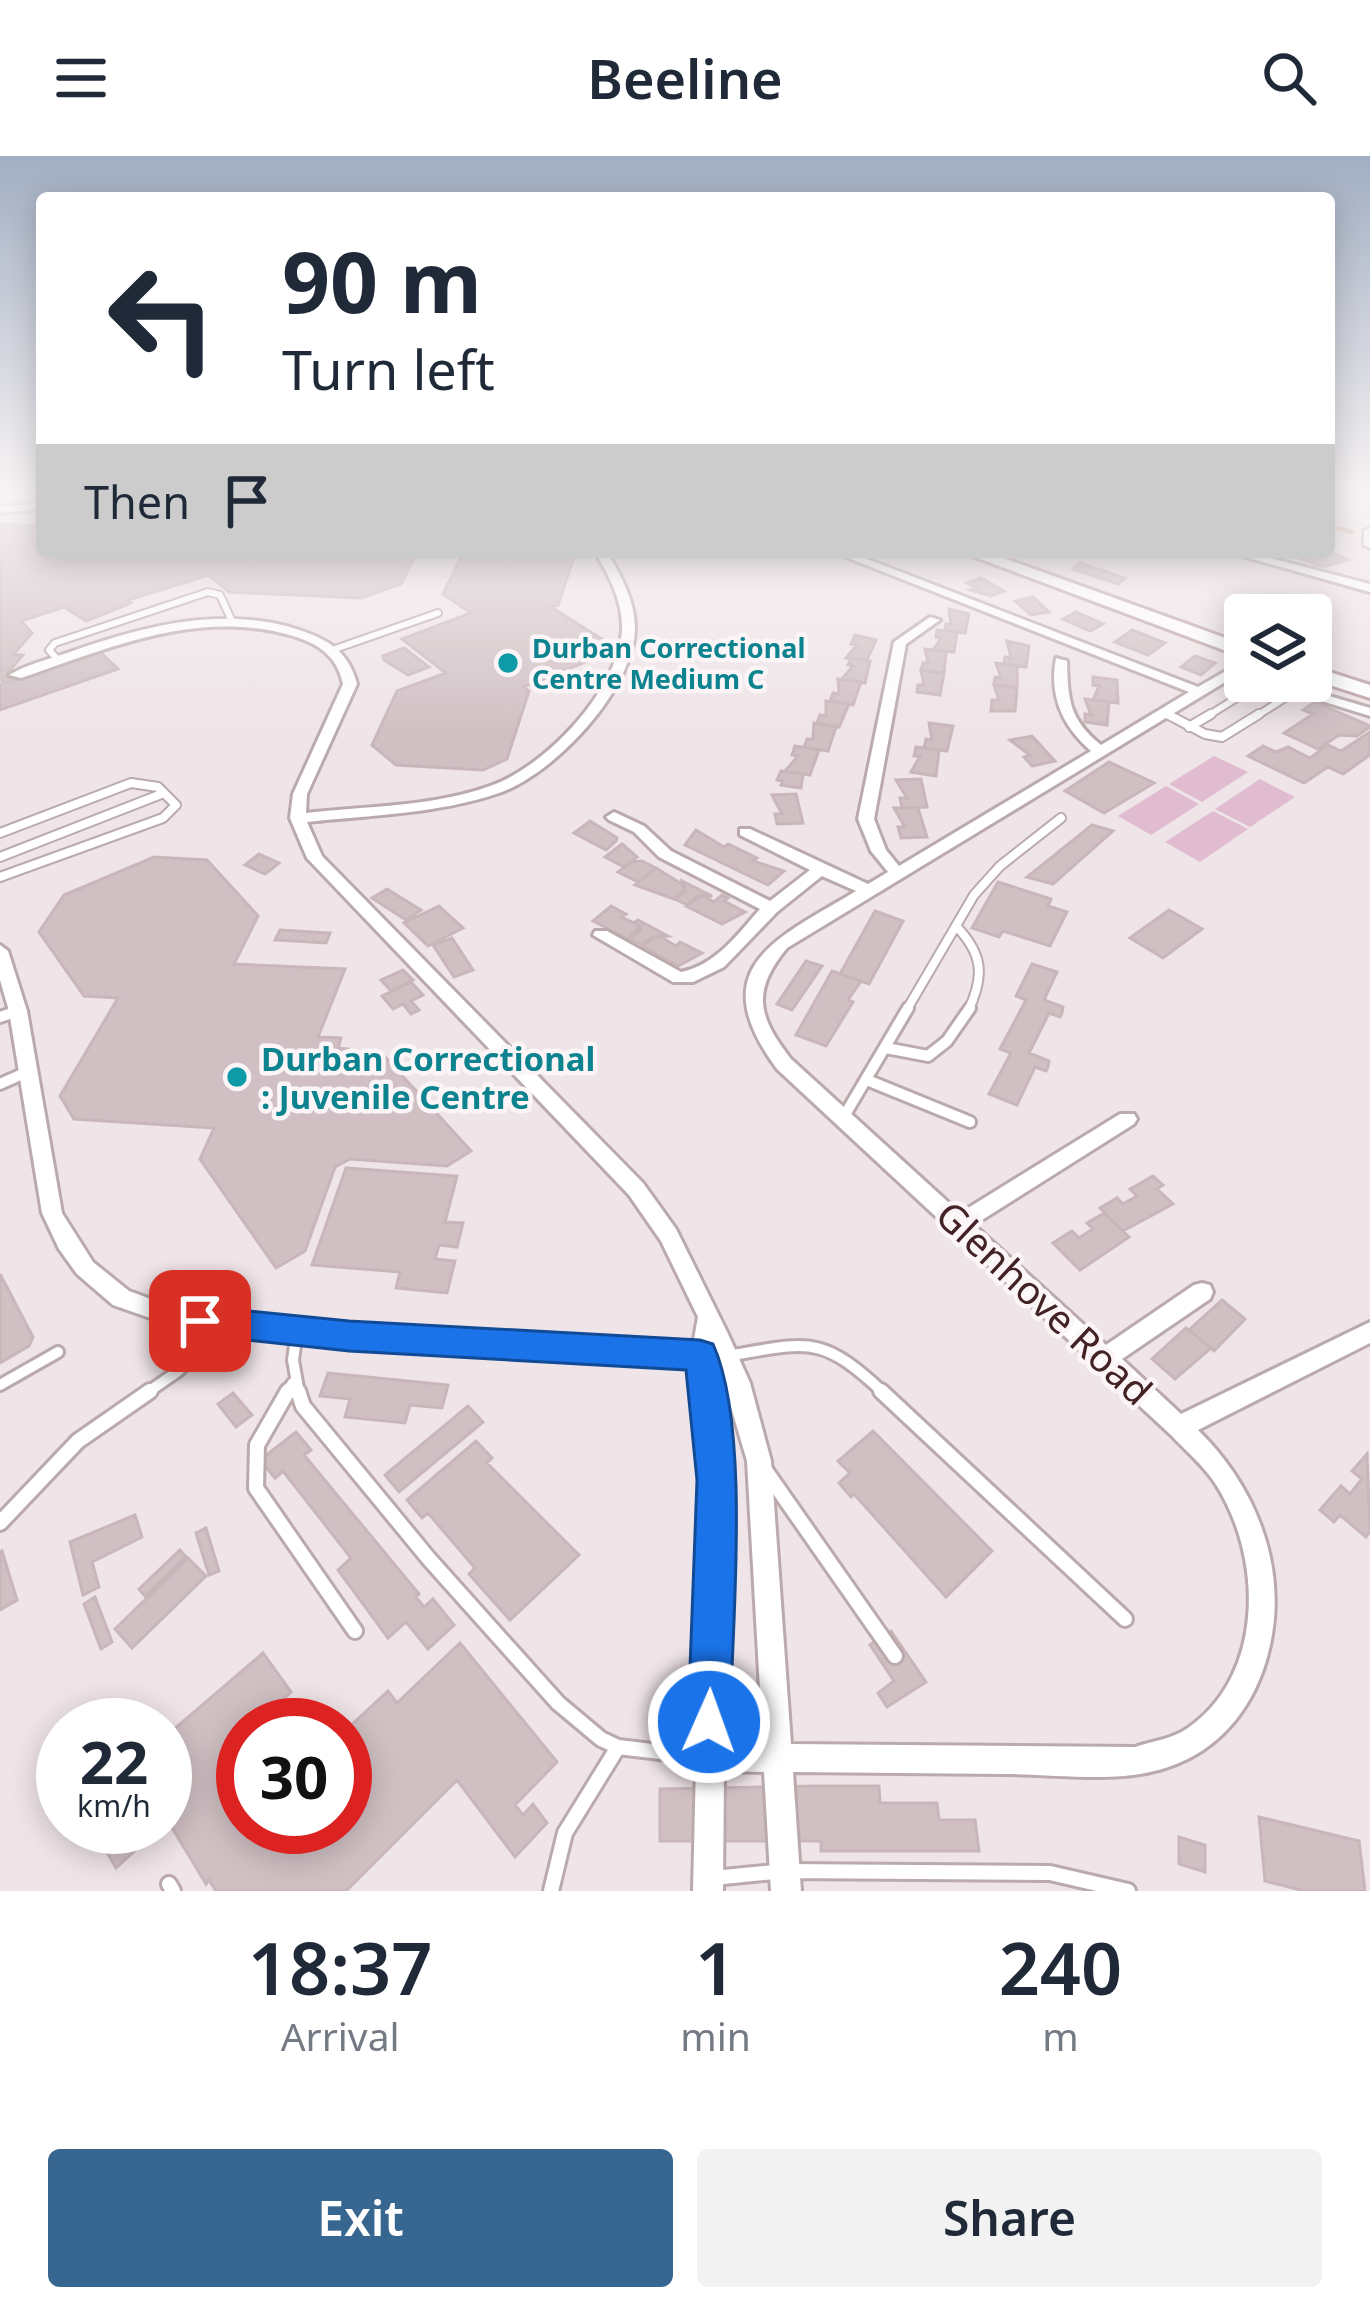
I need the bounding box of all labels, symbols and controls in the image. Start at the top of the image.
text: Beeline [587,41,783,115]
icon: menu [48,45,114,111]
icon: search [1256,45,1322,111]
text: 90 m [282,223,482,338]
icon: left [84,240,240,396]
text: Turn left [282,332,495,406]
icon: arrive [214,468,280,534]
text: Then [84,471,190,532]
map controls [1224,594,1332,702]
button: layers [1224,594,1332,702]
place label: Durban Correctional Centre Medium C [532,629,805,697]
marker: Durban Correctional Centre Medium C [495,650,521,676]
place label: Durban Correctional : Juvenile Centre [261,1036,595,1119]
marker: Durban Correctional : Juvenile Centre [224,1064,250,1090]
street label: Glenhove Road [926,1188,1164,1416]
pin [149,1270,251,1372]
icon: arrive [167,1288,233,1354]
position arrow [646,1659,772,1785]
speed limit sign: 30 [216,1698,372,1854]
text: 22 [80,1720,148,1802]
text: km/h [77,1785,151,1826]
text: 18:37 [248,1918,432,2016]
text: 1 [695,1918,736,2016]
text: 240 [999,1918,1122,2016]
text: Arrival [281,2009,400,2062]
text: min [680,2009,751,2062]
text: m [1042,2009,1079,2062]
button: Exit [48,2149,673,2287]
button: Share [697,2149,1322,2287]

